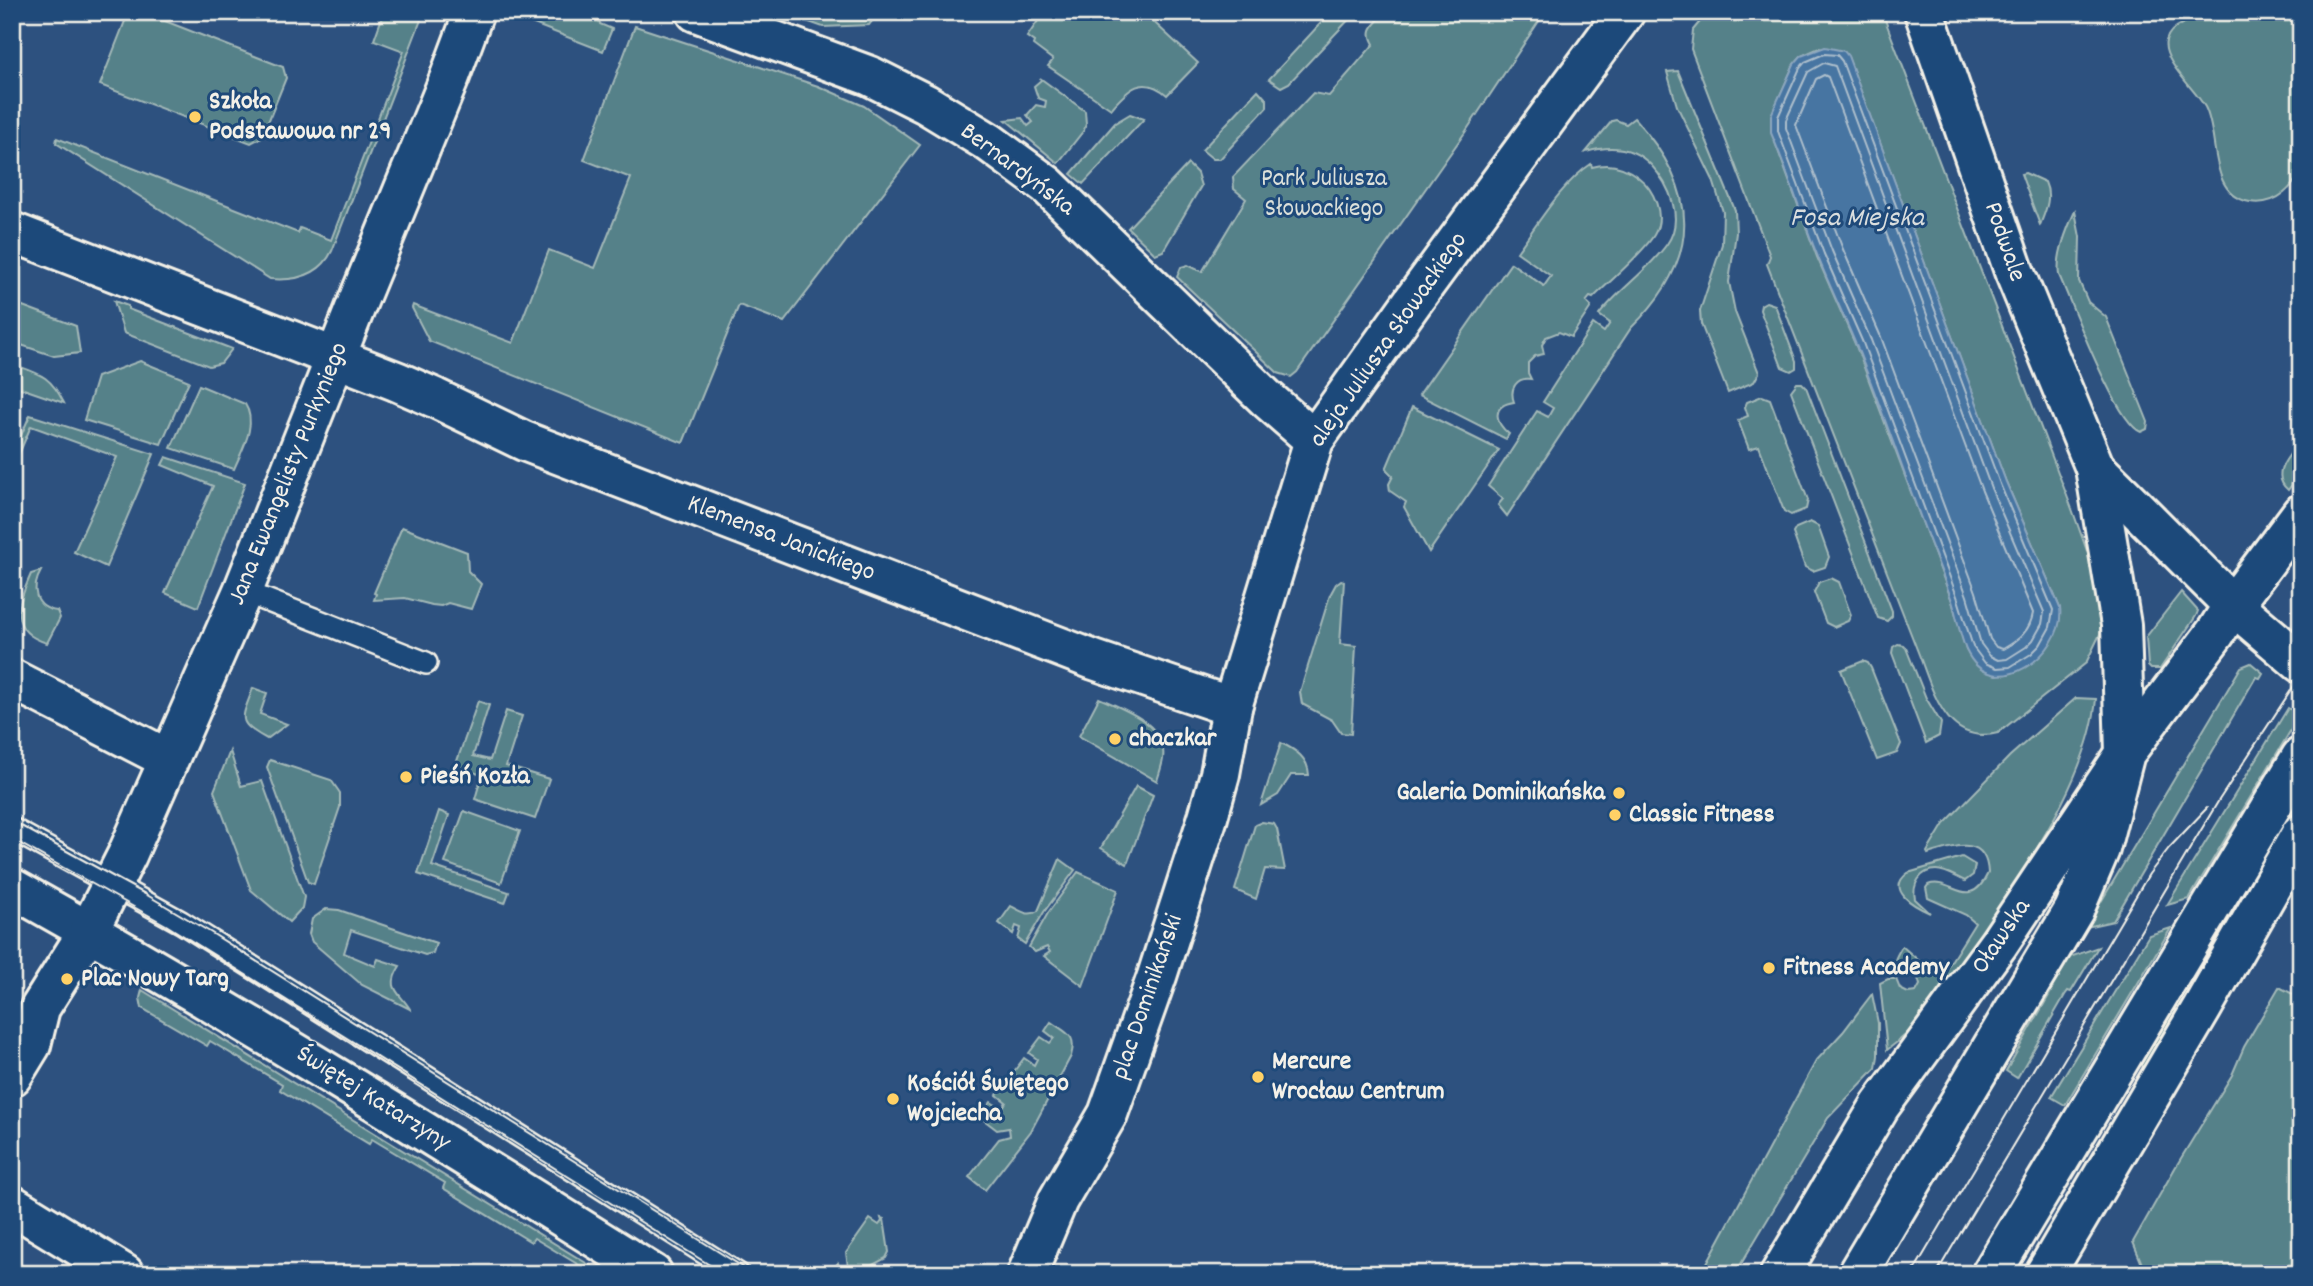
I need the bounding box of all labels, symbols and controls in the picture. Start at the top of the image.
place label: Szkoła Podstawowa nr 29 [209,84,391,151]
marker: Szkoła Podstawowa nr 29 [187,109,203,125]
street label: Bernardyńska [952,114,1083,226]
park label: Park Juliusza Słowackiego [1261,161,1388,228]
street label: Podwale [1973,197,2035,287]
water label: Fosa Miejska [1790,200,1926,240]
street label: aleja Juliusza Słowackiego [1301,225,1477,455]
street label: Jana Ewangelisty Purkyniego [219,337,359,611]
street label: Klemensa Janickiego [682,486,880,592]
place label: chaczkar [1129,721,1217,758]
marker: chaczkar [1107,731,1123,747]
place label: Pieśń Kozła [420,759,530,796]
marker: Pieśń Kozła [398,769,414,785]
place label: Galeria Dominikańska [1396,775,1606,812]
marker: Galeria Dominikańska [1611,785,1627,801]
place label: Classic Fitness [1629,797,1775,834]
marker: Classic Fitness [1607,807,1623,823]
street label: Oławska [1963,891,2041,982]
street label: plac Dominikański [1102,909,1194,1085]
place label: Fitness Academy [1783,950,1951,987]
marker: Fitness Academy [1761,960,1777,976]
place label: Plac Nowy Targ [81,961,229,998]
marker: Plac Nowy Targ [59,971,75,987]
street label: Świętej Katarzyny [289,1037,458,1162]
place label: Mercure Wrocław Centrum [1272,1044,1445,1111]
place label: Kościół Świętego Wojciecha [907,1066,1069,1133]
marker: Mercure Wrocław Centrum [1250,1069,1266,1085]
marker: Kościół Świętego Wojciecha [885,1091,901,1107]

